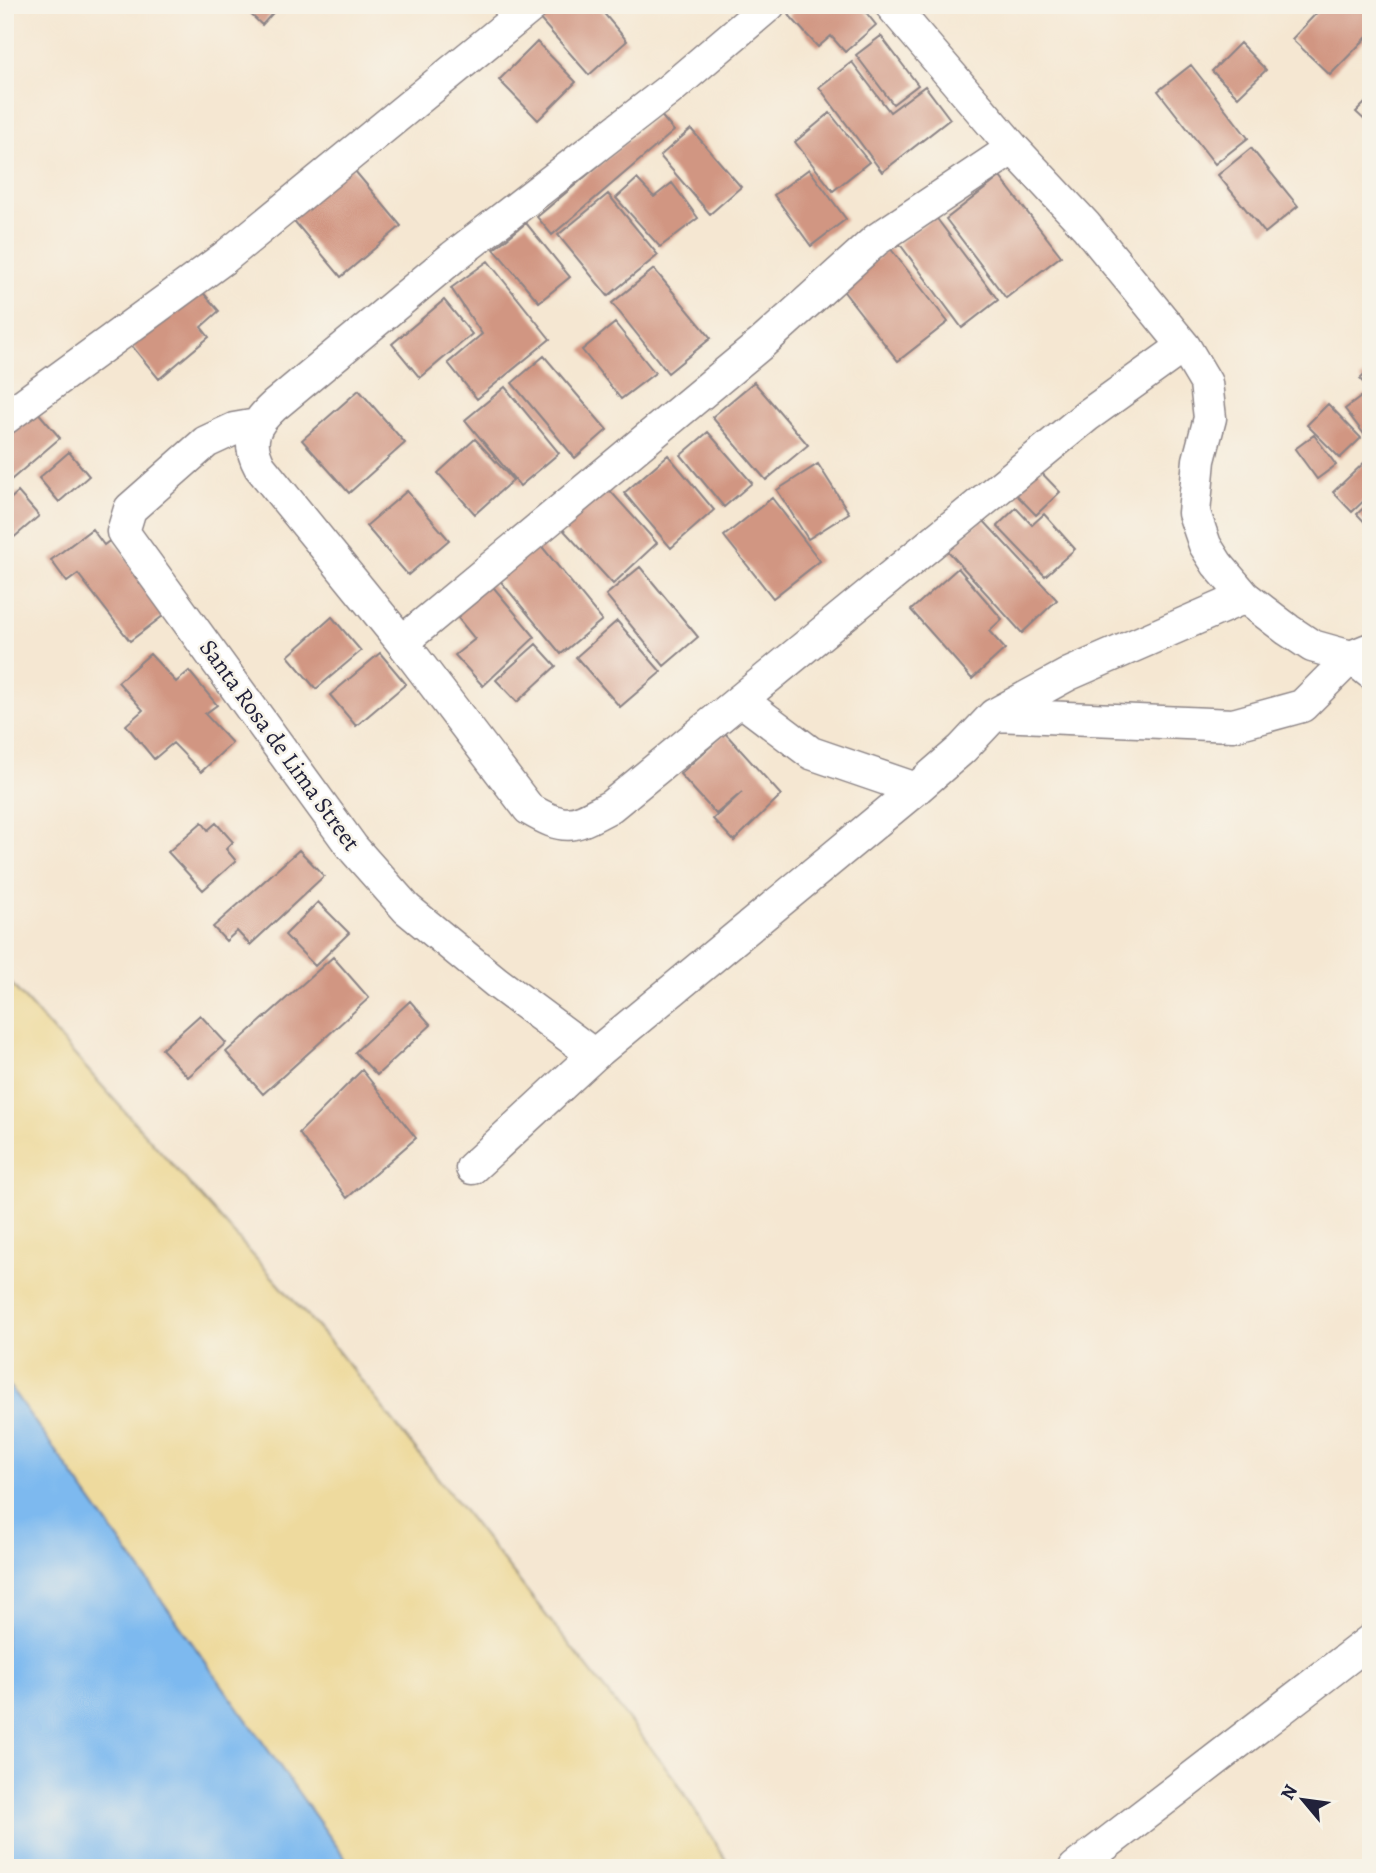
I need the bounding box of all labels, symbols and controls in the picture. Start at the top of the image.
street label: Santa Rosa de Lima Street [192,633,368,857]
north arrow [1268,1764,1338,1834]
text: N [1274,1780,1304,1805]

